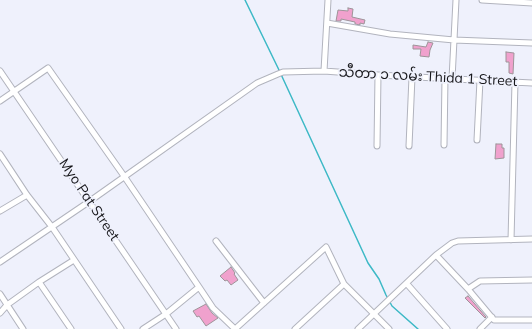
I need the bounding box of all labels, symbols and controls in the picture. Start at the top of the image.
street label: သီတာ ၁ လမ်း Thida 1 Street [338,64,518,90]
street label: Myo Pat Street [55,156,123,244]

